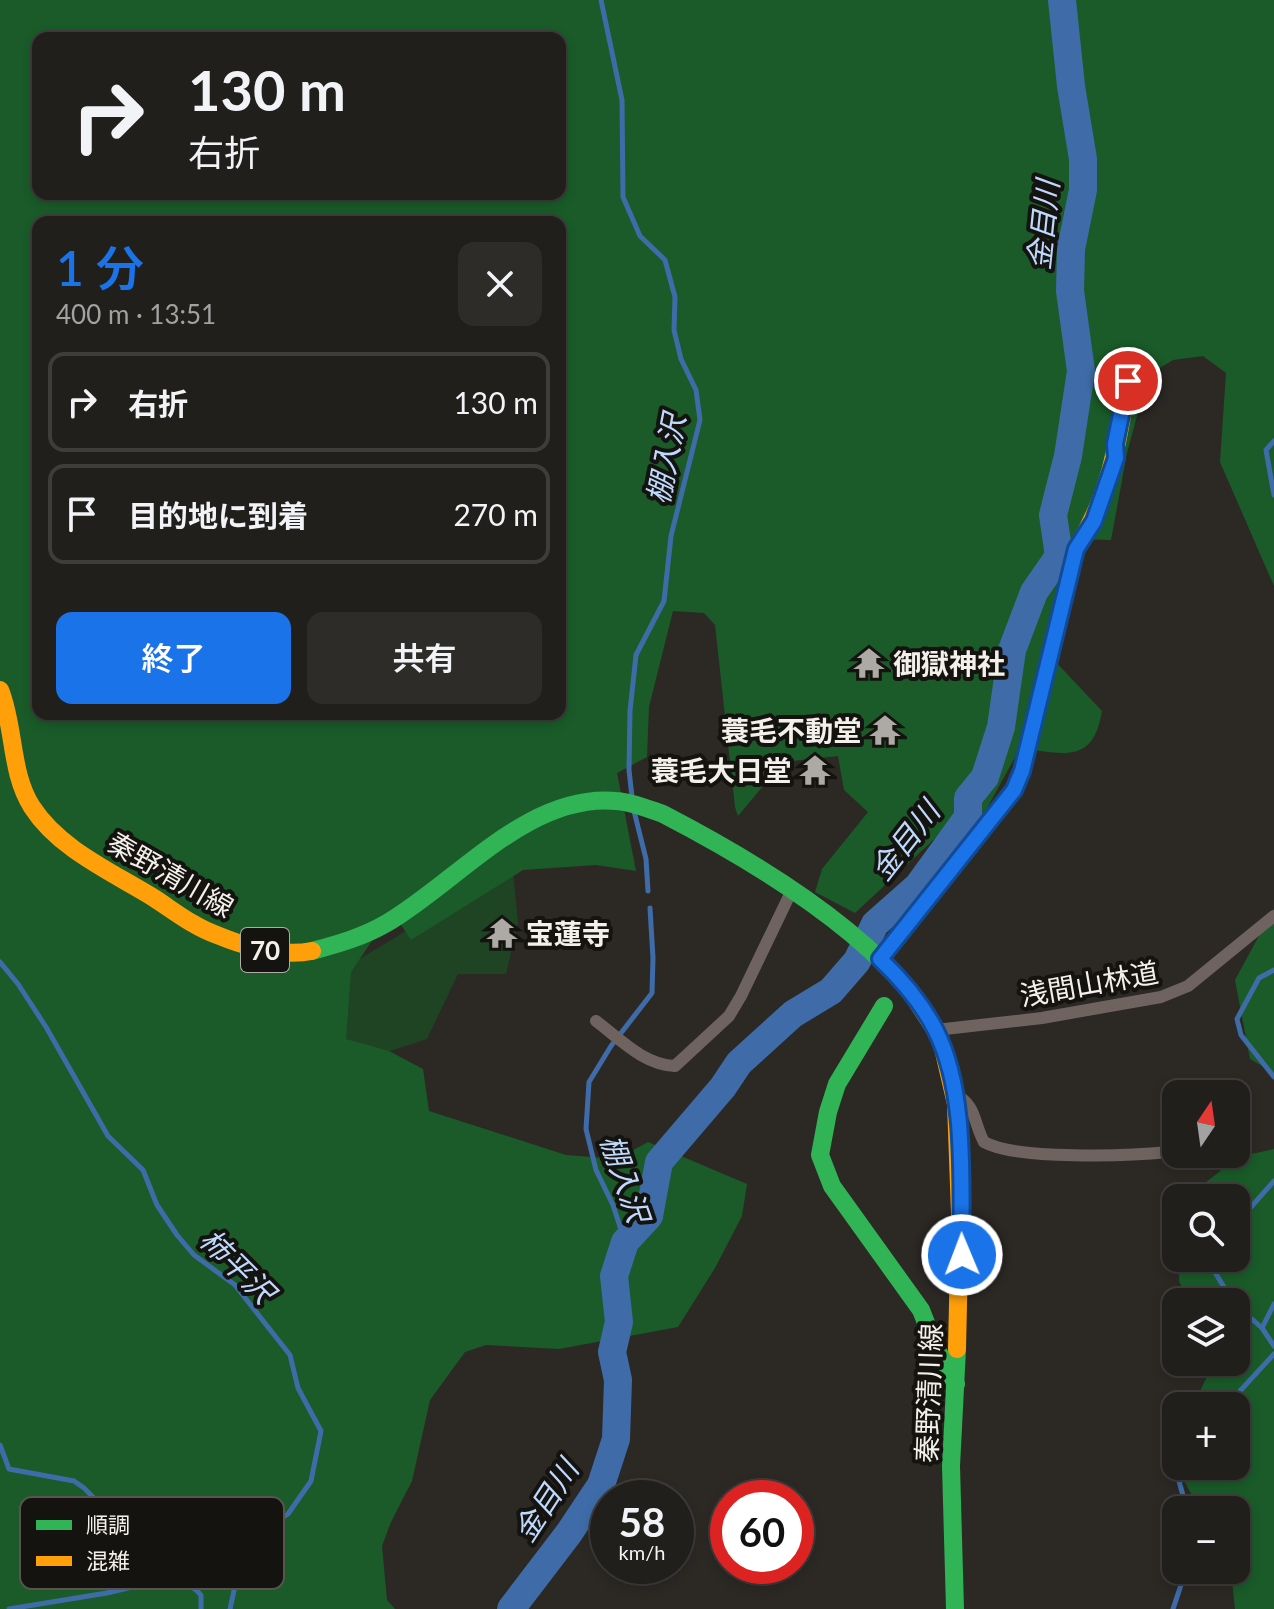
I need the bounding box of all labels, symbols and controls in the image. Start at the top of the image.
text: 130 m [188,56,346,123]
icon: right [56,64,160,168]
text: 右折 [188,130,260,174]
water label: 金目川 [1019,175,1065,272]
text: 1 分 [56,239,144,296]
button: close [458,242,542,326]
text: 400 m · 13:51 [56,298,216,330]
pin [1094,347,1162,415]
icon: arrive [1106,359,1150,403]
icon: right [60,380,104,424]
text: 130 m [453,384,538,420]
text: 右折 [128,385,188,421]
water label: 棚入沢 [639,407,692,507]
icon: arrive [60,492,104,536]
text: 270 m [453,496,538,532]
text: 目的地に到着 [128,497,308,533]
button: 終了 [56,612,291,704]
button: 共有 [307,612,542,704]
temple icon: 御獄神社 [852,646,886,680]
place label: 御獄神社 [893,646,1005,680]
place label: 蓑毛不動堂 [721,713,861,747]
temple icon: 蓑毛不動堂 [868,713,902,747]
place label: 蓑毛大日堂 [651,753,791,787]
temple icon: 蓑毛大日堂 [798,753,832,787]
water label: 金目川 [862,791,948,887]
street label: 秦野清川線 [102,824,240,924]
temple icon: 宝蓮寺 [485,916,519,950]
place label: 宝蓮寺 [526,916,610,950]
road number: 70 [241,928,289,972]
street label: 浅間山林道 [1017,954,1161,1012]
north arrow [1162,1080,1250,1168]
map controls [1162,1080,1250,1584]
water label: 棚入沢 [594,1130,659,1230]
button: search [1162,1184,1250,1272]
position arrow [920,1213,1004,1297]
water label: 柿平沢 [193,1220,285,1312]
button: layers [1162,1288,1250,1376]
street label: 秦野清川線 [909,1322,947,1464]
button: + [1162,1392,1250,1480]
water label: 金目川 [505,1450,586,1548]
speed limit sign: 60 [710,1480,814,1584]
button: − [1162,1496,1250,1584]
legend [20,1497,284,1589]
text: 58 [619,1498,665,1546]
text: 順調 [86,1511,130,1538]
text: km/h [619,1540,665,1564]
text: 混雑 [86,1547,130,1574]

